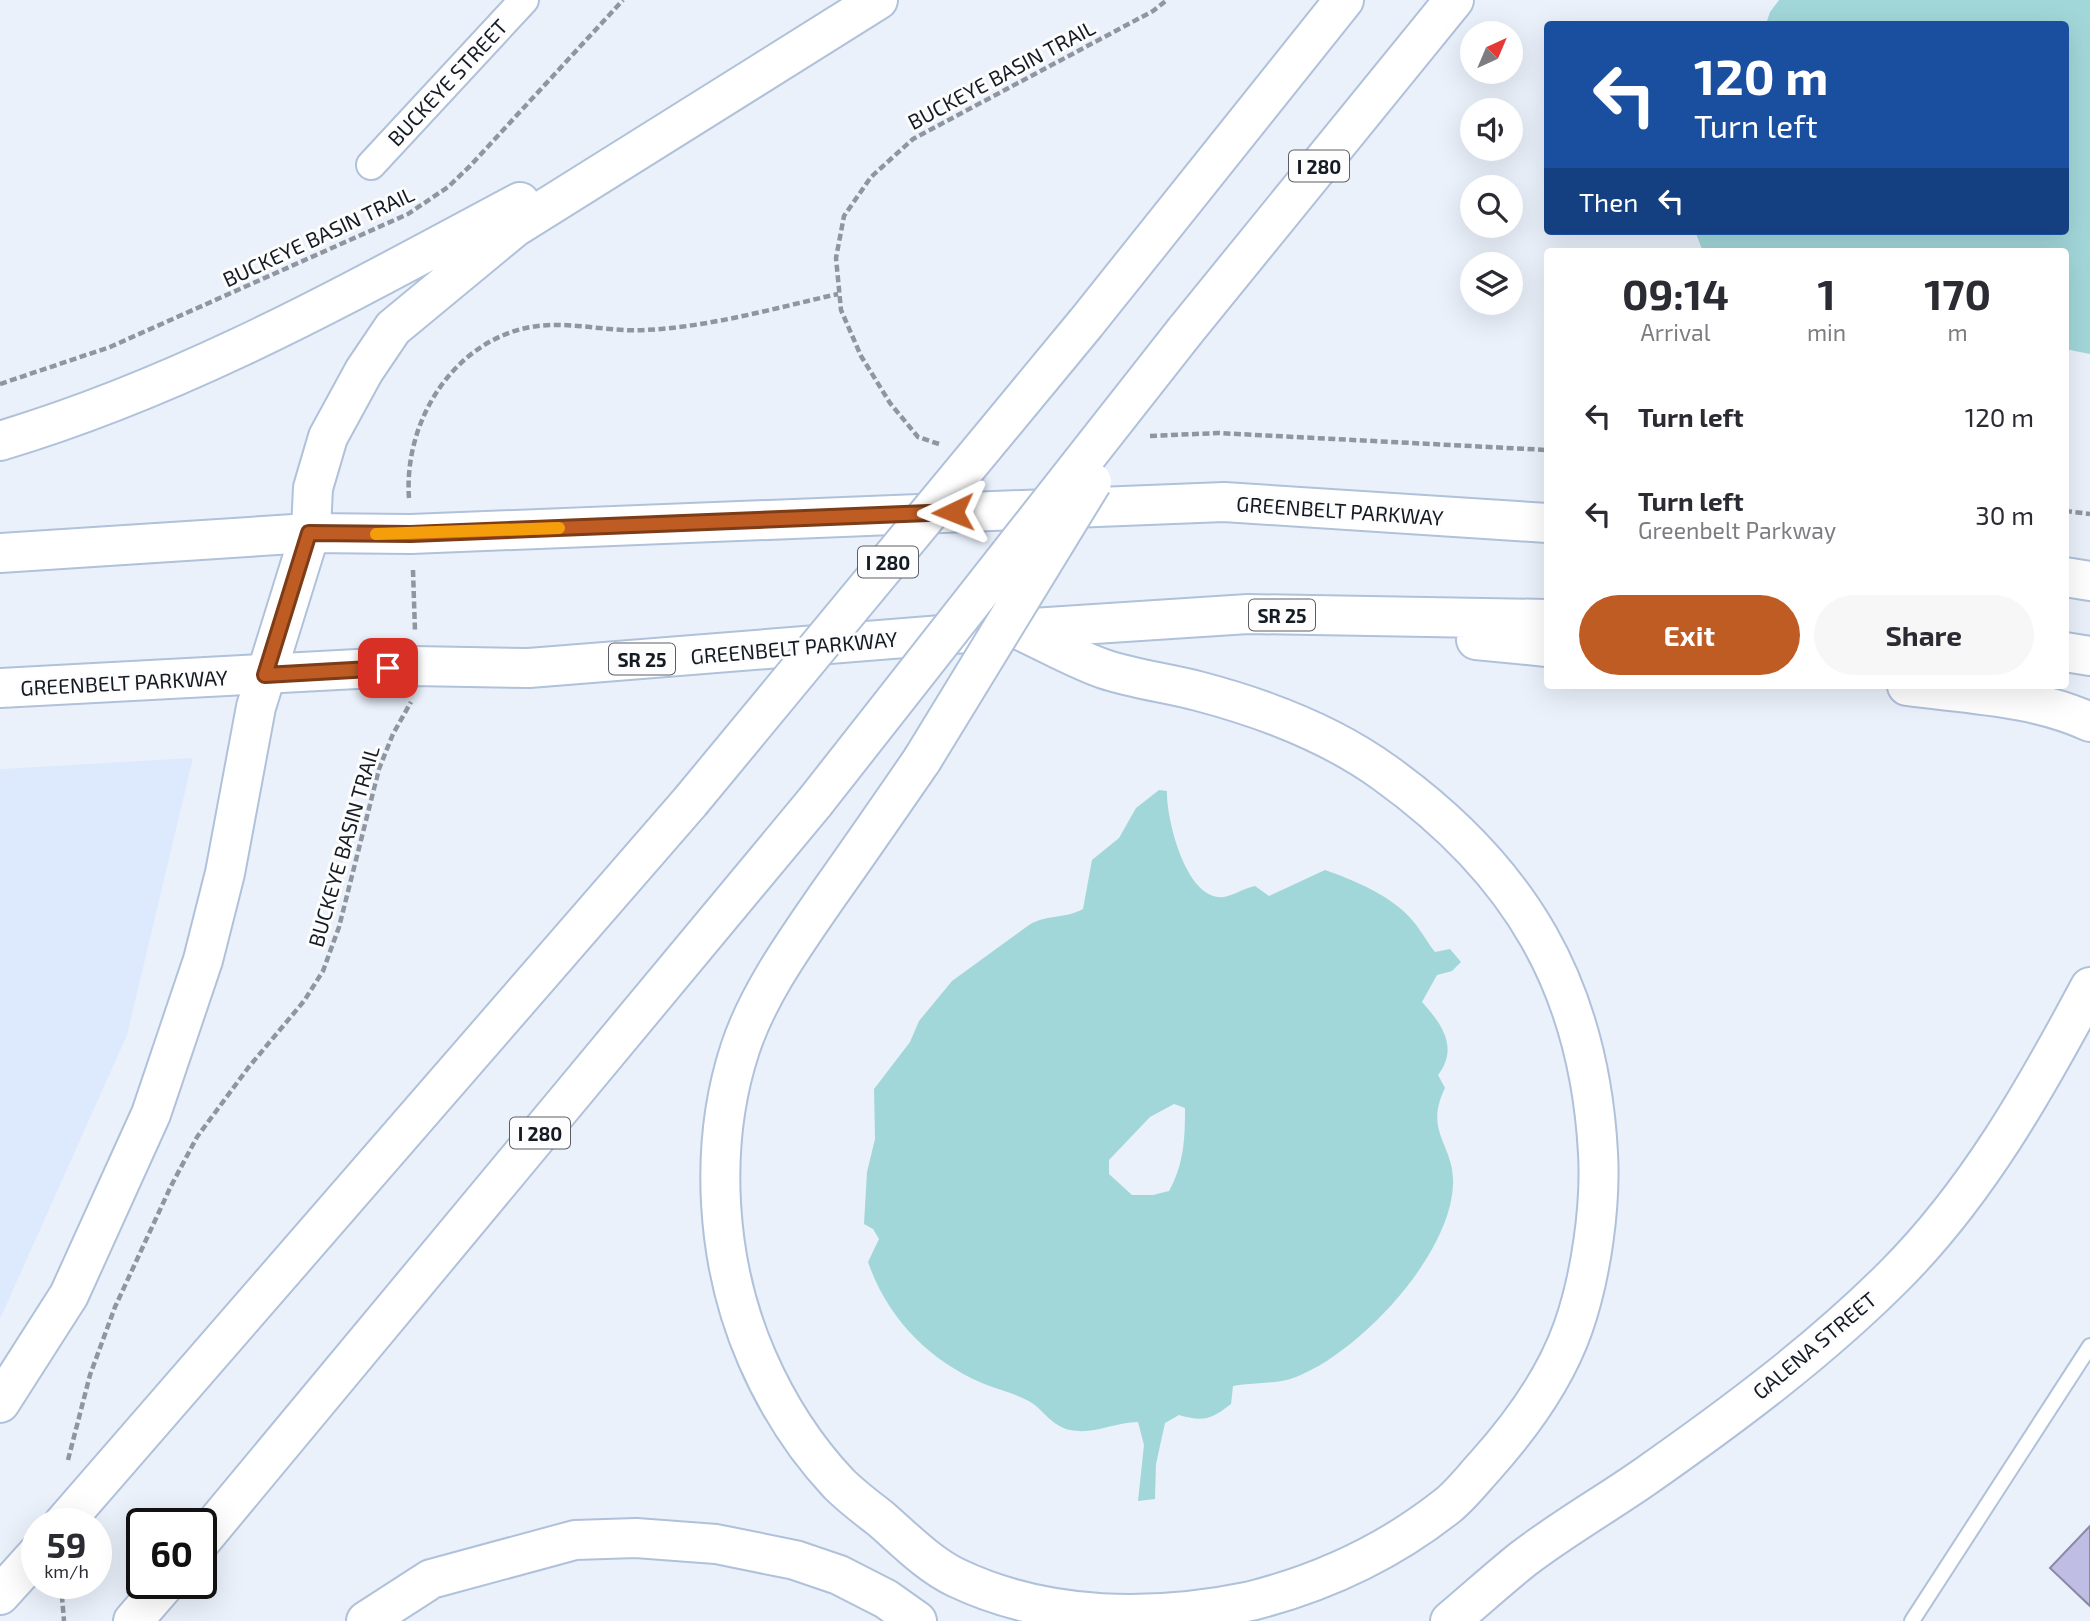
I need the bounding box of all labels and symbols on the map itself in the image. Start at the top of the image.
street label: BUCKEYE STREET [382,14,512,150]
street label: BUCKEYE BASIN TRAIL [903,14,1099,134]
north arrow [1460,21,1522,84]
road number: I 280 [1289,150,1349,182]
street label: BUCKEYE BASIN TRAIL [218,181,418,291]
position arrow [916,475,990,549]
street label: GREENBELT PARKWAY [1236,490,1445,530]
road number: I 280 [858,547,918,578]
road number: SR 25 [1249,600,1315,630]
street label: GREENBELT PARKWAY [689,625,899,669]
pin [358,638,418,698]
road number: SR 25 [609,644,675,674]
street label: GREENBELT PARKWAY [20,664,228,700]
street label: BUCKEYE BASIN TRAIL [302,742,384,950]
road number: I 280 [510,1118,570,1148]
street label: GALENA STREET [1747,1286,1881,1404]
speed limit sign: 60 [126,1508,217,1599]

